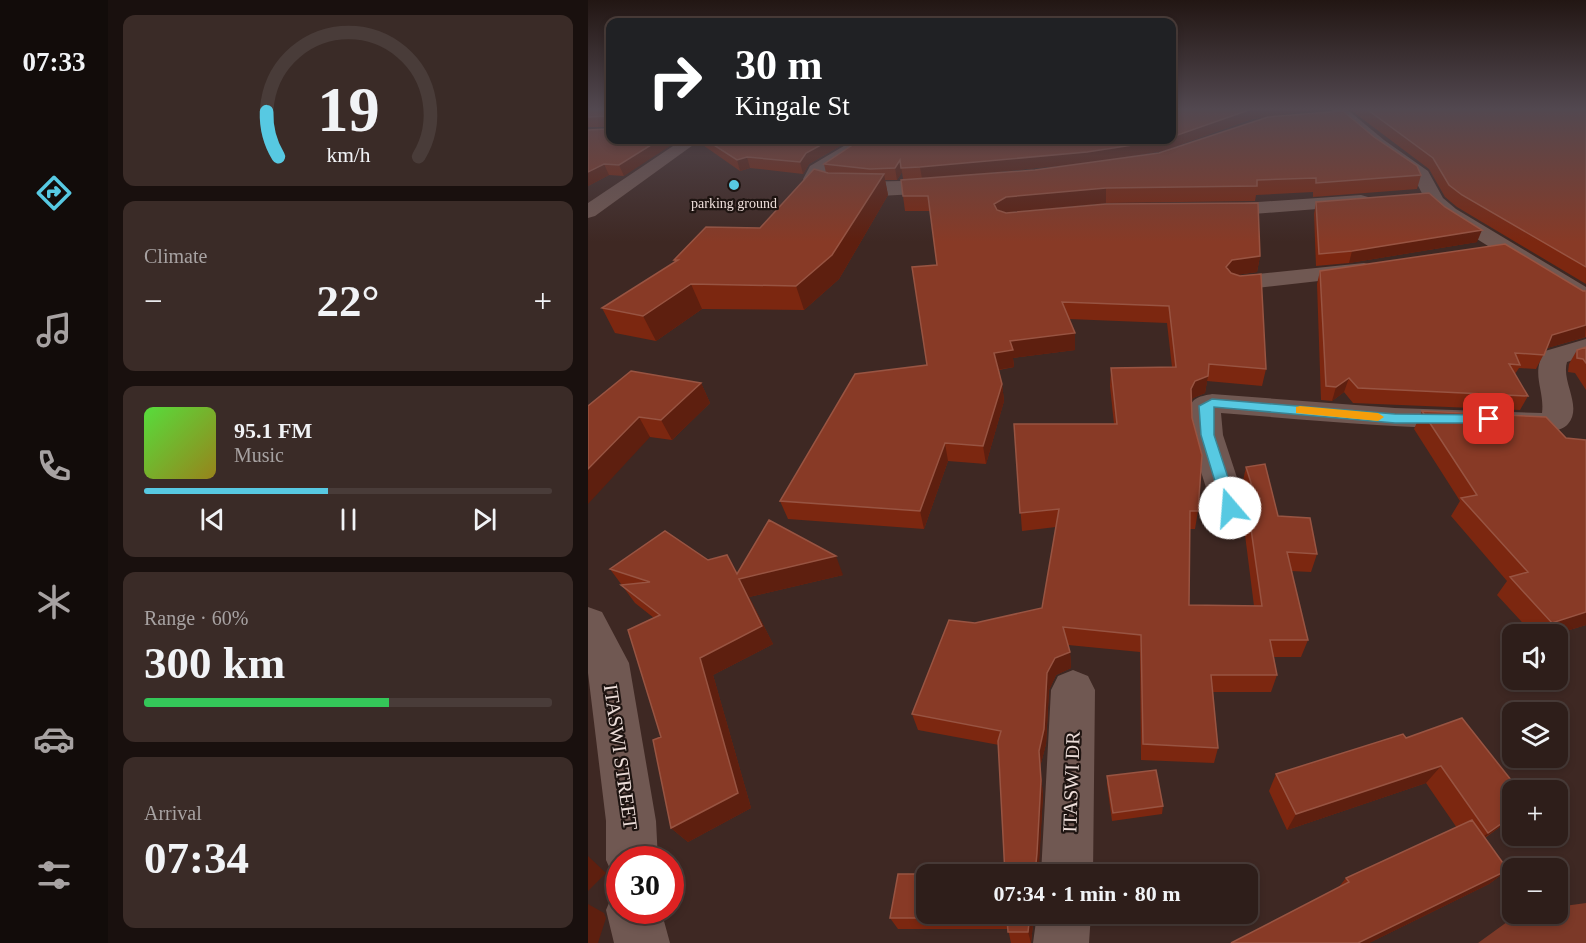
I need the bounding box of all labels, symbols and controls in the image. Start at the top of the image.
icon: right [636,42,714,120]
text: 30 m [735,42,823,88]
text: 07:33 [23,47,86,77]
text: 19 [317,75,379,144]
text: Kingale St [735,91,850,121]
text: km/h [326,144,370,168]
icon: directions [33,172,75,214]
marker: parking ground [727,178,741,192]
place label: parking ground [691,196,777,211]
text: Climate [144,245,207,267]
text: 22° [317,276,380,326]
text: − [144,283,163,319]
text: + [533,283,552,319]
icon: music [33,309,75,351]
pin [1463,393,1514,444]
icon: arrive [1472,402,1505,435]
text: 95.1 FM [234,418,312,443]
text: Music [234,444,284,466]
icon: phone [33,445,75,487]
position arrow [1198,476,1262,540]
icon: previous [196,503,229,536]
icon: pause [332,503,365,536]
icon: next [468,503,501,536]
icon: climate [33,581,75,623]
text: Range · 60% [144,607,248,629]
map controls [1502,624,1568,924]
button: sound [1502,624,1568,690]
text: 300 km [144,638,285,688]
street label: ITASWI STREET [600,683,642,831]
button: layers [1502,702,1568,768]
icon: car [33,718,75,760]
street label: ITASWI DR [1058,730,1084,833]
button: + [1502,780,1568,846]
text: Arrival [144,802,202,824]
text: 07:34 [144,833,249,883]
speed limit sign: 30 [606,846,684,924]
icon: filters [33,854,75,896]
button: − [1502,858,1568,924]
text: 07:34 · 1 min · 80 m [994,881,1181,906]

